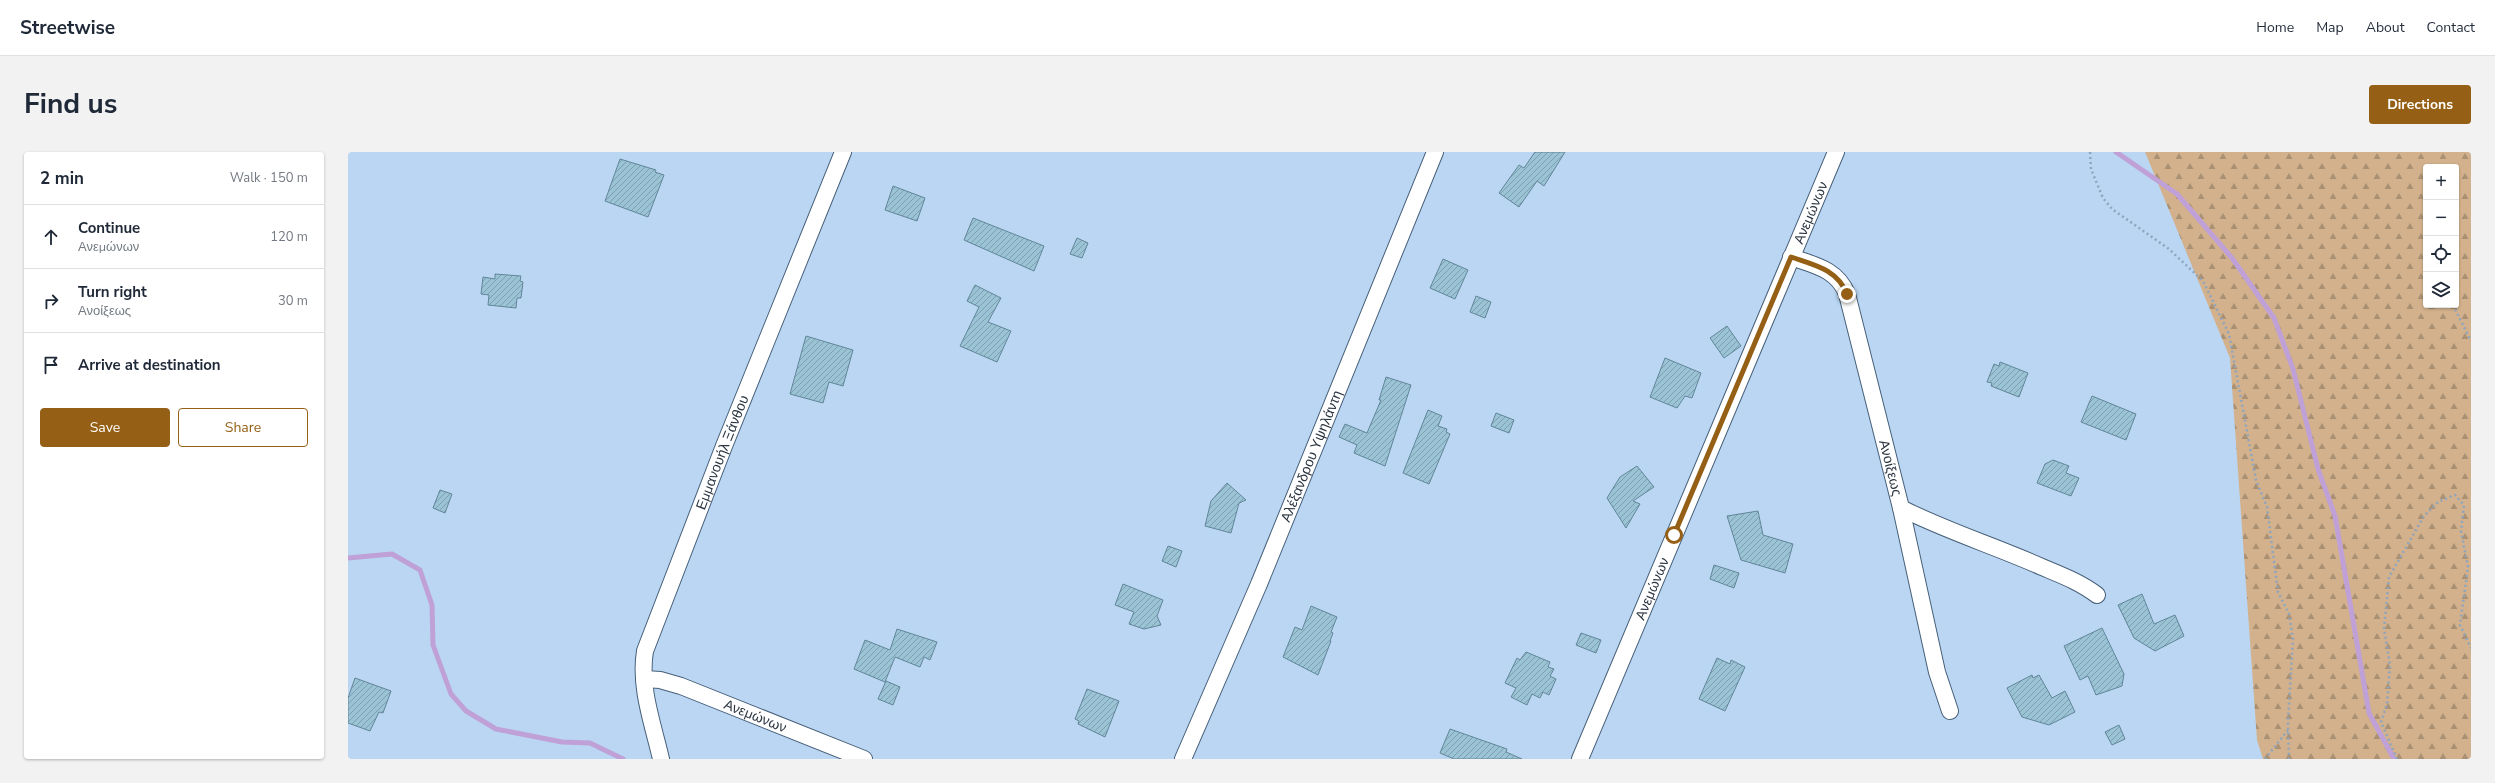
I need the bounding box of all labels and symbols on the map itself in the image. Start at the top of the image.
street label: Ανεμώνων [1789,179,1832,247]
route end [1838,285,1856,303]
street label: Αλέξανδρου Υψηλάντη [1276,387,1347,525]
street label: Εμμανουήλ Ξάνθου [691,393,754,512]
street label: Ανοίξεως [1874,438,1907,498]
route start [1665,526,1683,544]
street label: Ανεμώνων [1631,555,1674,623]
street label: Ανεμώνων [721,695,789,737]

